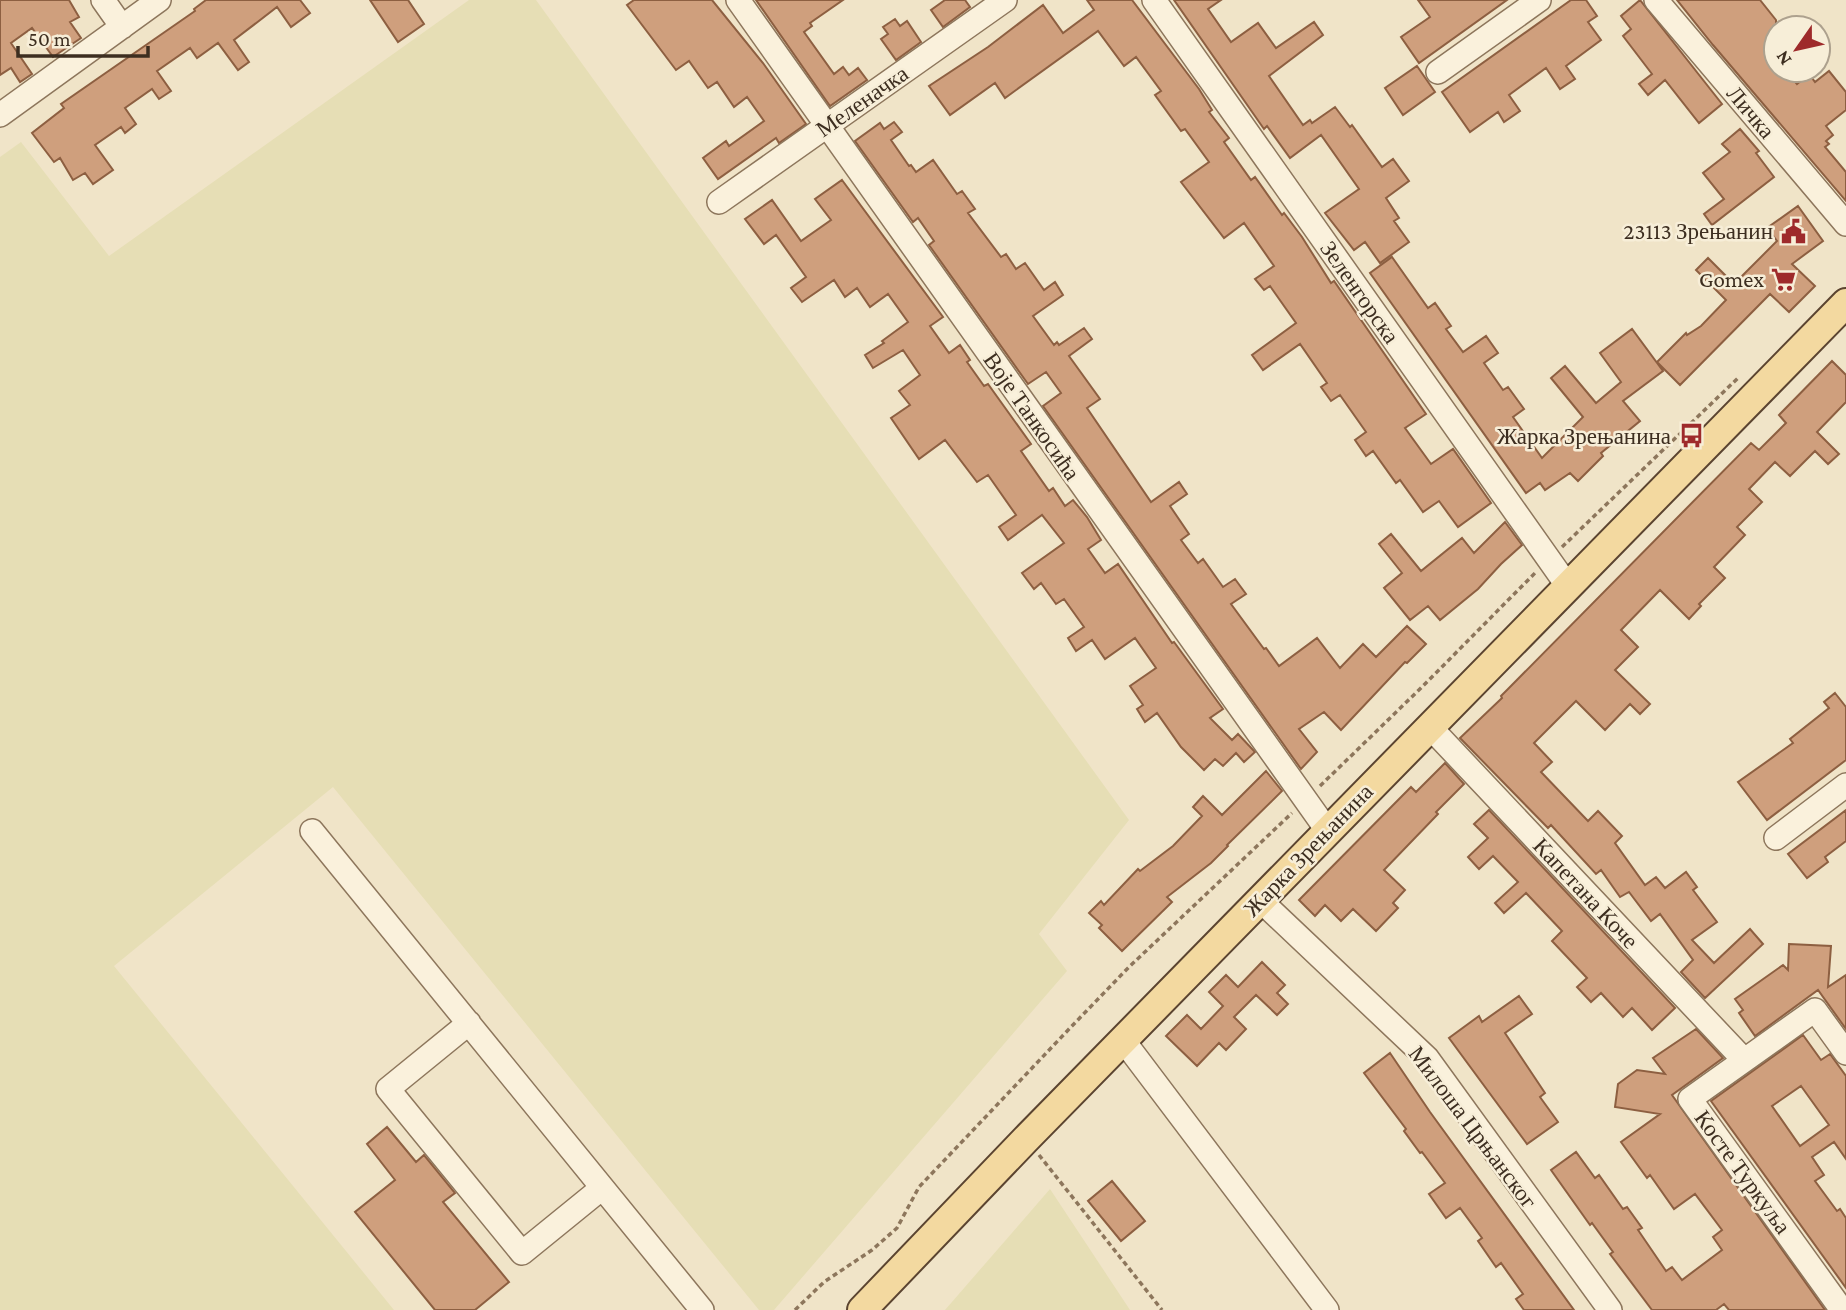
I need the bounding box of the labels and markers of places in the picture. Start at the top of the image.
public building icon: 23113 Зрењанин [1779,217,1807,245]
place label: 23113 Зрењанин [1624,218,1773,244]
supermarket icon: Gomex [1770,265,1798,293]
place label: Gomex [1699,266,1764,292]
bus stop icon: Жарка Зрењанина [1677,422,1705,450]
place label: Жарка Зрењанина [1497,423,1671,449]

